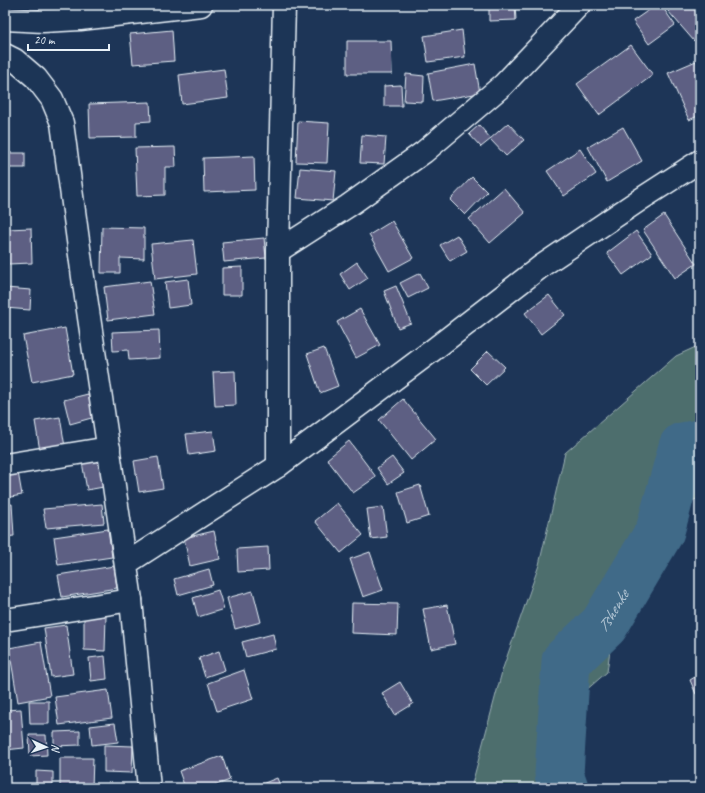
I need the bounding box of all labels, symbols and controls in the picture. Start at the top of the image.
scale bar [28,26,109,52]
text: 20 m [34,32,56,48]
water label: Tshenke [593,584,635,637]
north arrow [26,727,66,767]
text: N [49,744,63,753]

